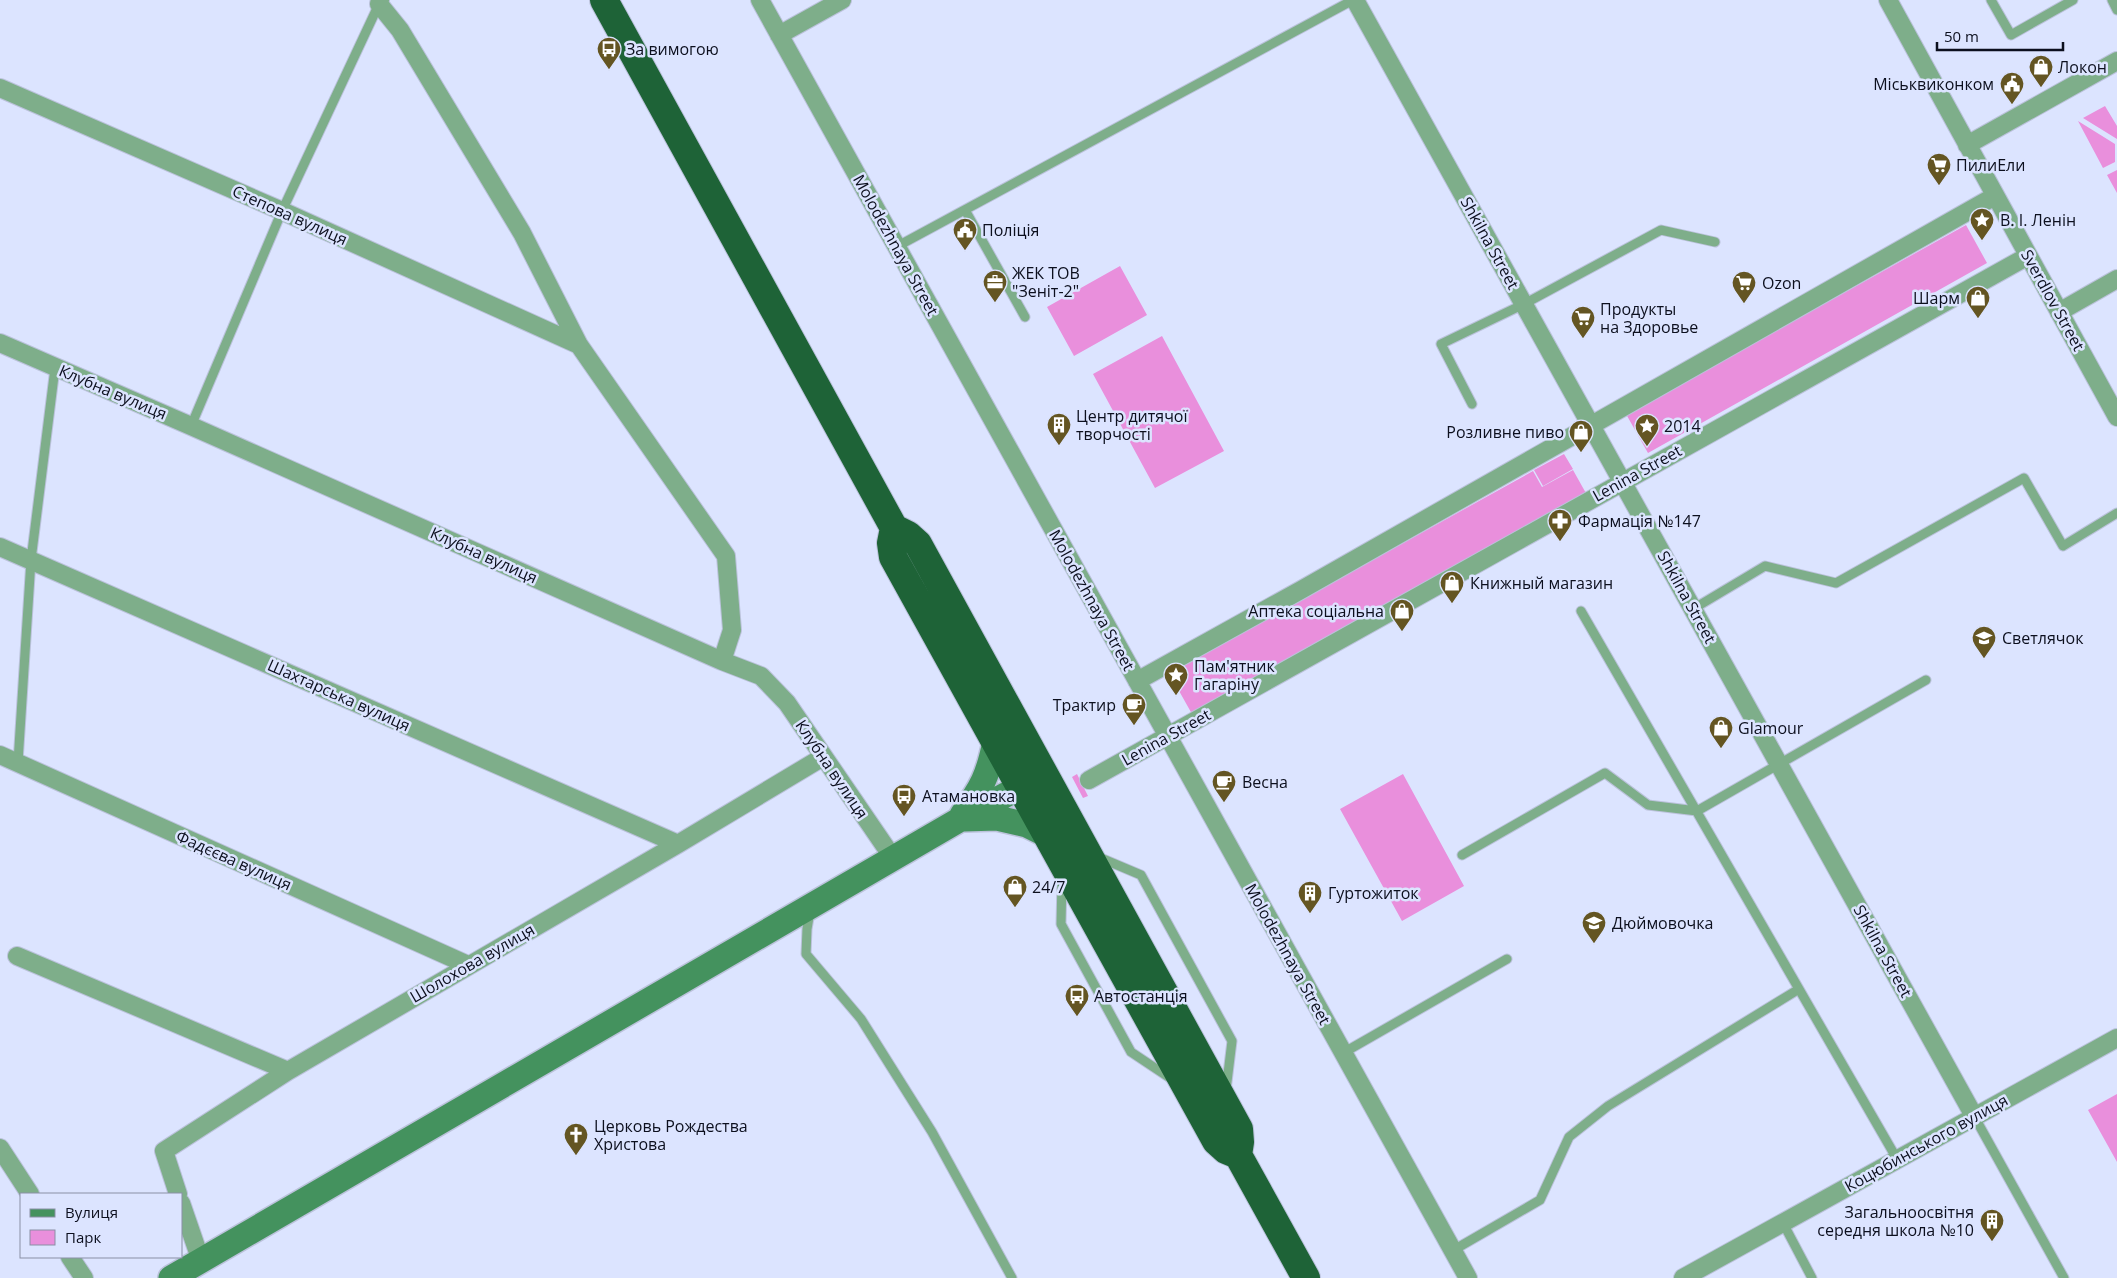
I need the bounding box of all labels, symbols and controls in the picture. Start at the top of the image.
scale bar [1937,20,2063,52]
text: 50 m [1944,26,1979,46]
bus stop icon: За вимогою [596,36,622,70]
place label: За вимогою [626,38,719,60]
shop icon: Локон [2028,54,2054,88]
place label: Локон [2058,56,2107,78]
public building icon: Міськвиконком [1999,71,2025,105]
place label: Міськвиконком [1873,73,1994,95]
supermarket icon: ПилиЕли [1926,152,1952,186]
place label: ПилиЕли [1956,154,2025,176]
street label: Molodezhnaya Street [848,170,944,320]
street label: Степова вулиця [229,180,351,250]
street label: Shkilna Street [1456,193,1525,293]
place icon: В. І. Ленін [1969,207,1995,241]
place label: В. І. Ленін [2000,209,2076,231]
public building icon: Поліція [952,217,978,251]
place label: Поліція [982,219,1039,241]
street label: Sverdlov Street [2016,245,2090,355]
place label: ЖЕК ТОВ "Зеніт-2" [1012,262,1080,302]
office icon: ЖЕК ТОВ "Зеніт-2" [982,269,1008,303]
supermarket icon: Ozon [1731,270,1757,304]
place label: Ozon [1762,272,1801,294]
shop icon: Шарм [1965,285,1991,319]
place label: Шарм [1913,287,1960,309]
place label: Продукты на Здоровье [1600,298,1698,338]
supermarket icon: Продукты на Здоровье [1570,305,1596,339]
street label: Клубна вулиця [56,359,170,425]
place label: Центр дитячої творчості [1076,405,1188,445]
building icon: Центр дитячої творчості [1046,412,1072,446]
place icon: 2014 [1634,413,1660,447]
place label: 2014 [1664,415,1701,437]
shop icon: Розливне пиво [1568,419,1594,453]
place label: Розливне пиво [1446,421,1564,443]
street label: Lenina Street [1588,439,1686,507]
pharmacy icon: Фармація №147 [1547,508,1573,542]
place label: Фармація №147 [1578,510,1701,532]
street label: Клубна вулиця [427,522,541,588]
street label: Molodezhnaya Street [1044,525,1140,675]
street label: Shkilna Street [1653,547,1722,647]
shop icon: Книжный магазин [1439,570,1465,604]
place label: Книжный магазин [1470,572,1613,594]
shop icon: Аптека соціальна [1389,598,1415,632]
place label: Аптека соціальна [1248,600,1384,622]
school or university icon: Светлячок [1971,625,1997,659]
place label: Светлячок [2002,627,2084,649]
street label: Шахтарська вулиця [264,654,414,736]
place label: Пам'ятник Гагаріну [1194,655,1275,695]
place icon: Пам'ятник Гагаріну [1163,662,1189,696]
cafe icon: Трактир [1121,692,1147,726]
place label: Трактир [1053,694,1116,716]
street label: Lenina Street [1117,703,1215,771]
street label: Клубна вулиця [791,715,873,823]
shop icon: Glamour [1708,715,1734,749]
place label: Glamour [1738,717,1804,739]
cafe icon: Весна [1211,769,1237,803]
place label: Весна [1242,771,1288,793]
bus stop icon: Атамановка [891,783,917,817]
place label: Атамановка [922,785,1015,807]
street label: Фадєєва вулиця [173,825,295,895]
shop icon: 24/7 [1002,874,1028,908]
place label: 24/7 [1032,876,1065,898]
street label: Molodezhnaya Street [1240,879,1336,1029]
building icon: Гуртожиток [1297,880,1323,914]
place label: Гуртожиток [1328,882,1419,904]
street label: Shkilna Street [1849,901,1918,1001]
school or university icon: Дюймовочка [1581,910,1607,944]
place label: Дюймовочка [1612,912,1713,934]
street label: Шолохова вулиця [406,918,538,1008]
bus stop icon: Автостанція [1064,983,1090,1017]
place label: Автостанція [1094,985,1188,1007]
street label: Коцюбинського вулиця [1840,1089,2012,1197]
place label: Церковь Рождества Христова [594,1115,748,1155]
church icon: Церковь Рождества Христова [563,1122,589,1156]
legend [20,1193,182,1258]
place label: Загальноосвітня середня школа №10 [1817,1201,1974,1241]
text: Вулиця [65,1202,118,1222]
building icon: Загальноосвітня середня школа №10 [1979,1208,2005,1242]
text: Парк [65,1227,101,1247]

